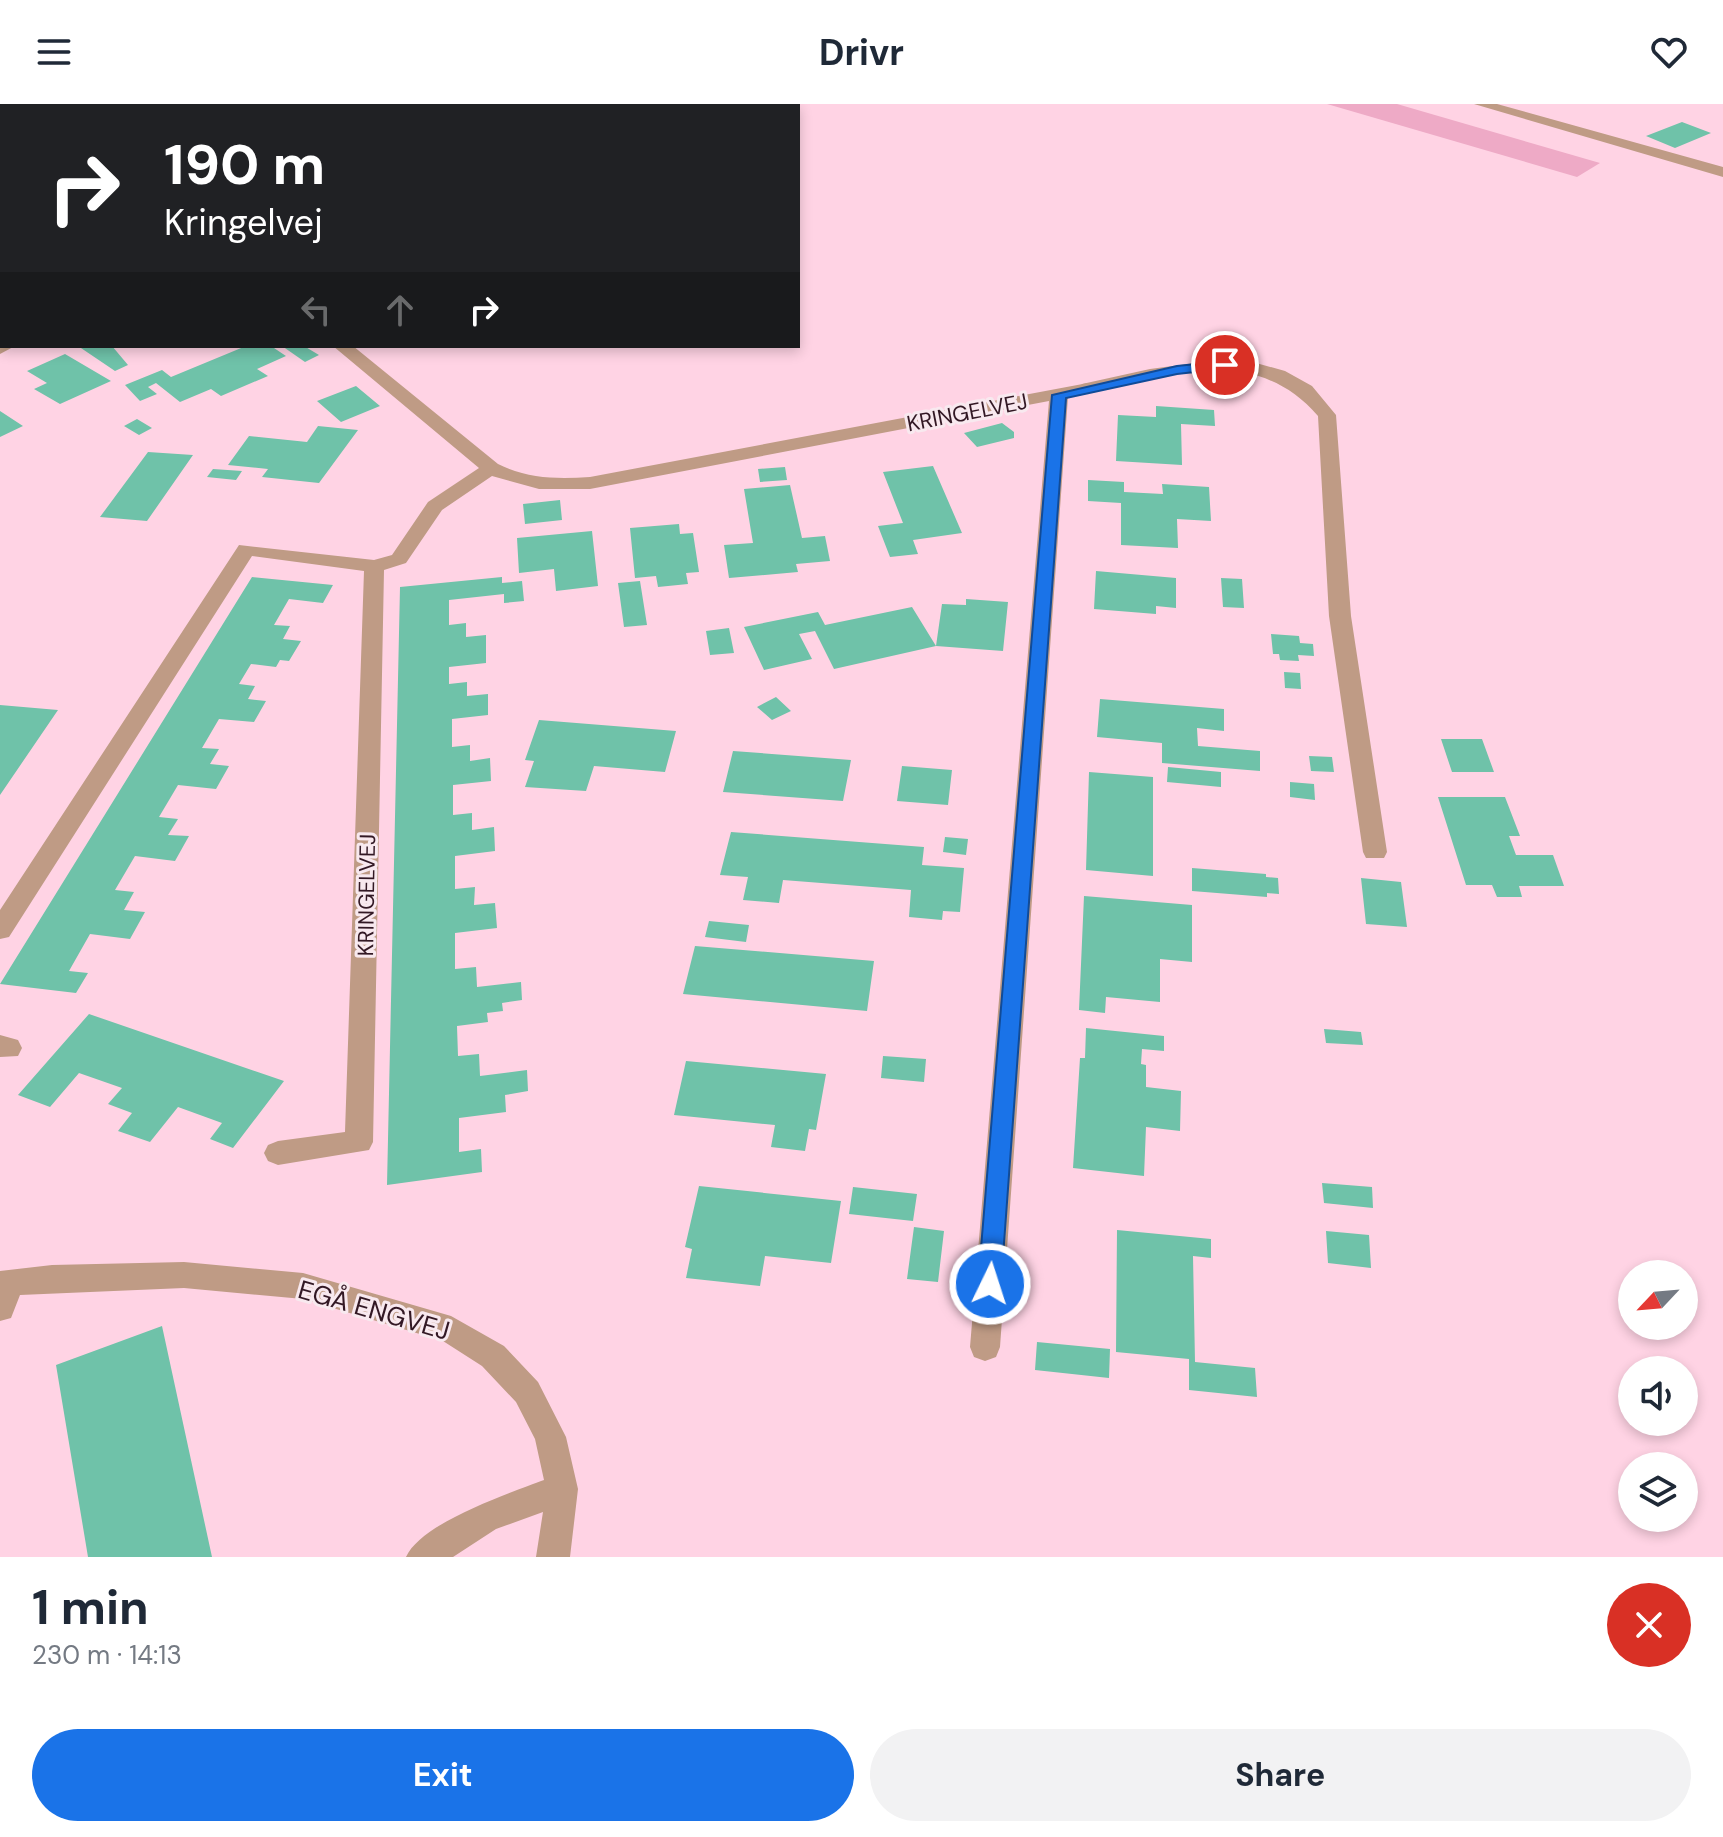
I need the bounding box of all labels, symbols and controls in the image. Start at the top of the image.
text: Drivr [819,29,904,76]
icon: menu [32,30,76,74]
icon: heart [1647,30,1691,74]
text: 190 m [164,128,325,201]
icon: right [32,136,136,240]
text: Kringelvej [164,199,323,246]
icon: left [294,288,338,332]
icon: ahead [378,288,422,332]
icon: right [462,288,506,332]
pin [1191,331,1259,399]
icon: arrive [1203,343,1247,387]
street label: KRINGELVEJ [904,387,1030,438]
street label: KRINGELVEJ [351,834,382,957]
position arrow [948,1242,1032,1326]
north arrow [1618,1260,1698,1340]
map controls [1618,1260,1698,1532]
street label: EGÅ ENGVEJ [294,1272,454,1348]
button: sound [1618,1356,1698,1436]
button: layers [1618,1452,1698,1532]
text: 1 min [32,1576,149,1639]
button: close [1607,1583,1691,1667]
text: 230 m · 14:13 [32,1638,182,1672]
button: Exit [32,1729,854,1821]
button: Share [870,1729,1691,1821]

